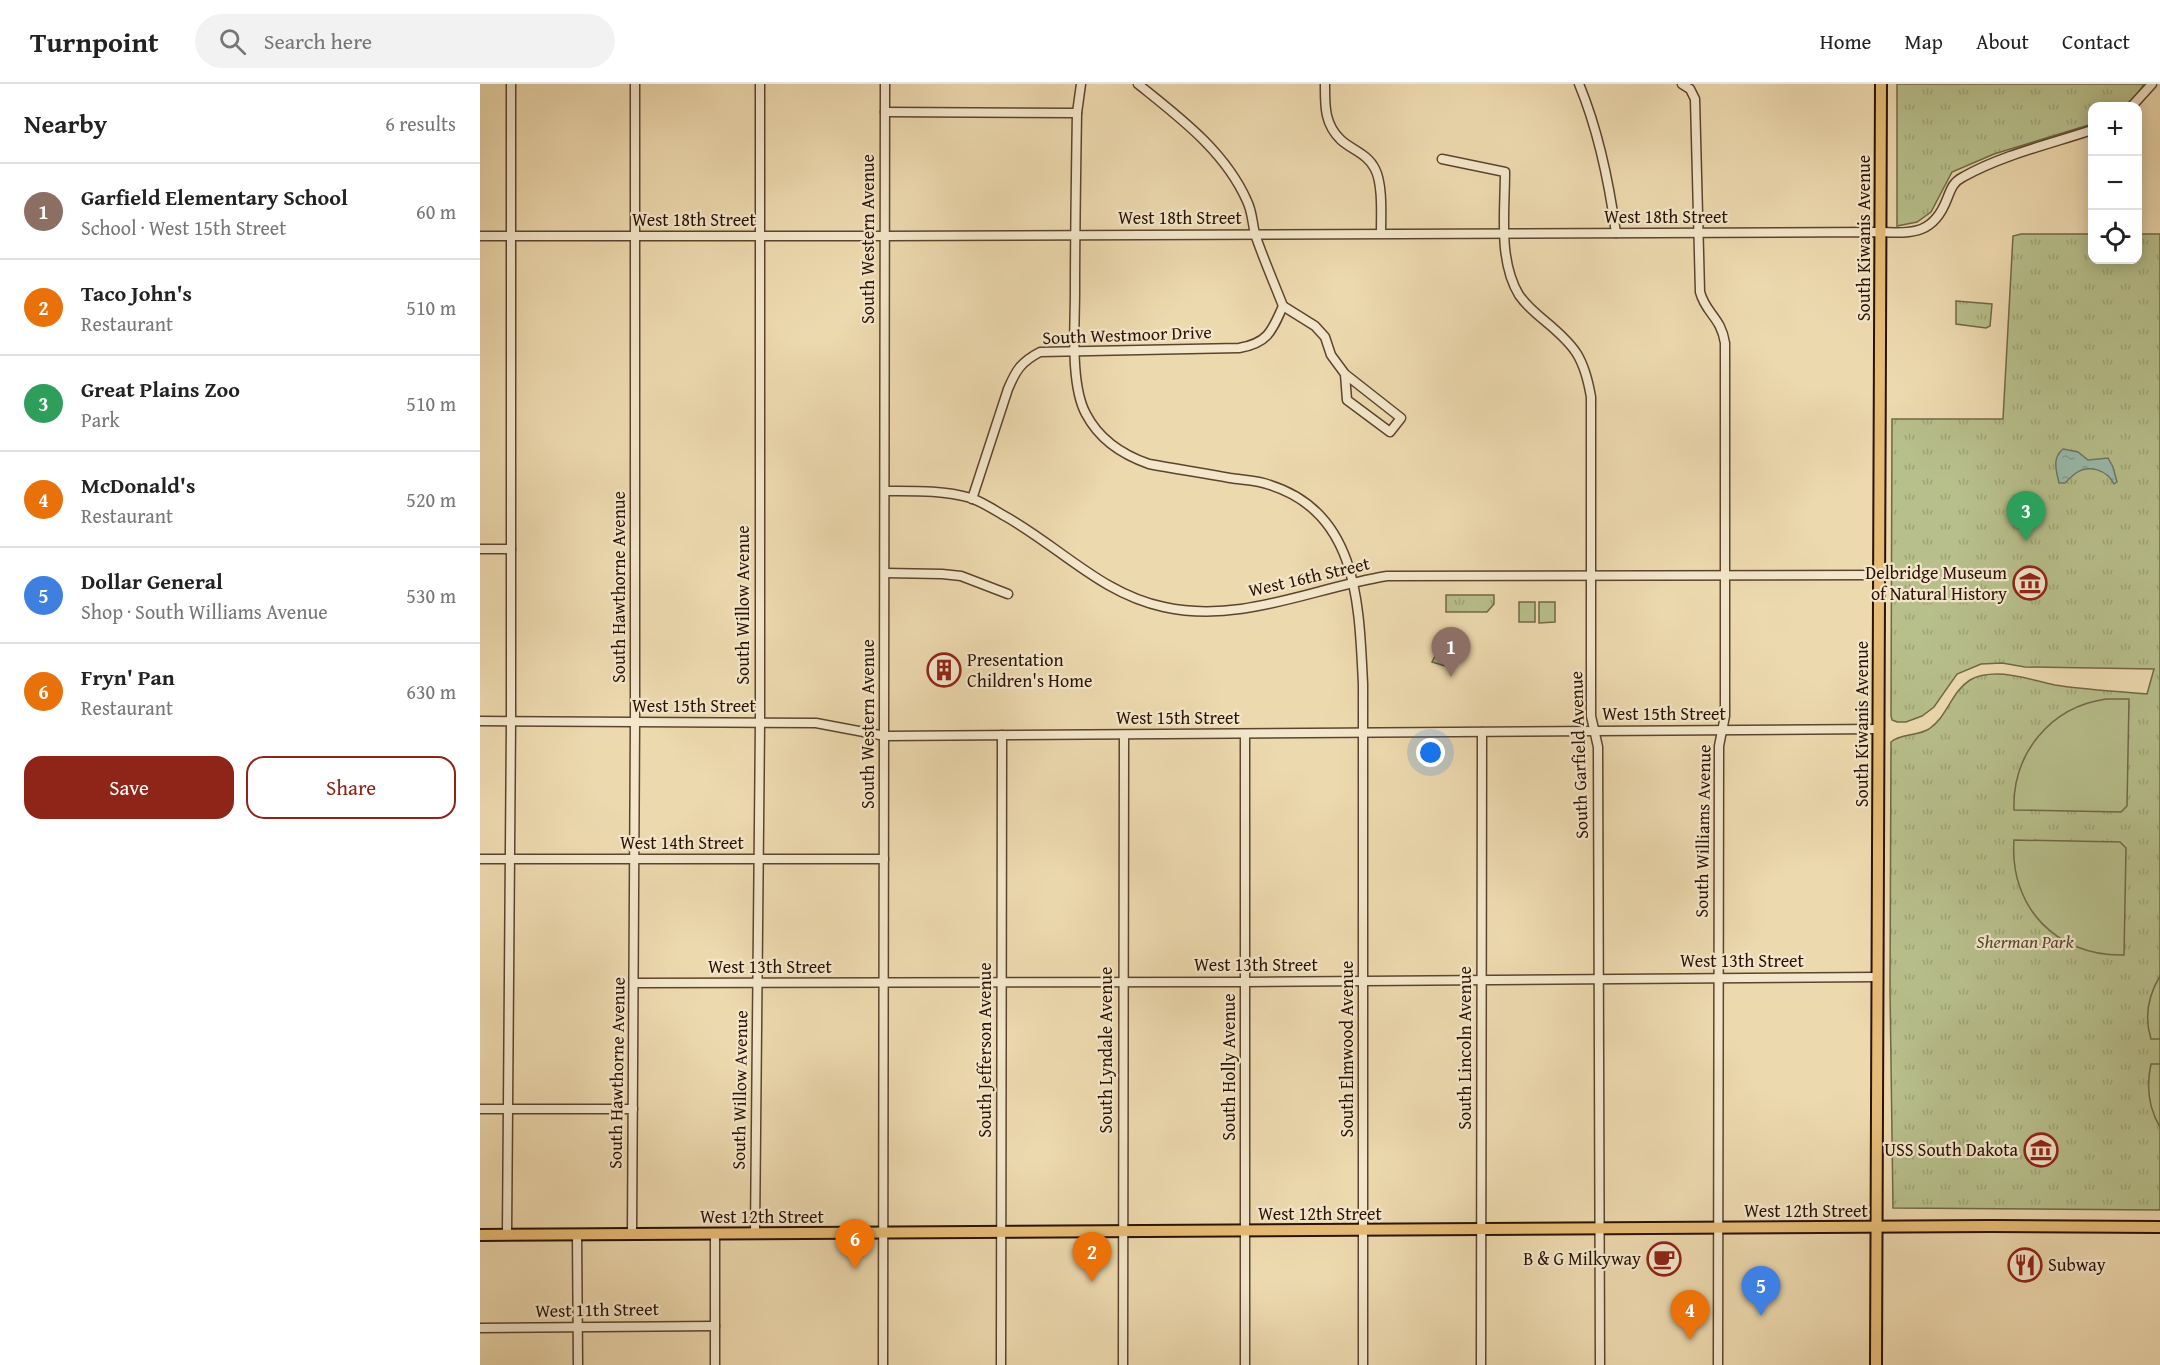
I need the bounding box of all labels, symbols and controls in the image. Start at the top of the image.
search box [195,14,615,68]
text: Turnpoint [30,21,159,62]
icon: search [216,25,249,58]
text: Search here [264,25,372,57]
text: Home [1820,26,1871,57]
text: Map [1904,26,1943,57]
text: About [1976,26,2029,57]
text: Contact [2062,26,2130,57]
map controls [2088,102,2142,264]
button: + [2088,102,2142,156]
text: Nearby [24,104,107,143]
text: 6 results [385,109,456,138]
street label: South Western Avenue [854,154,881,324]
street label: South Kiwanis Avenue [1850,155,1877,321]
button: − [2088,156,2142,210]
text: Garfield Elementary School [81,181,348,213]
text: 1 [38,197,49,226]
text: 60 m [416,197,456,226]
street label: West 18th Street [1604,203,1729,230]
street label: West 18th Street [1118,204,1243,231]
street label: West 18th Street [632,206,757,233]
button: locate [2088,210,2142,264]
text: School · West 15th Street [81,213,286,242]
text: Taco John's [81,277,192,309]
text: 2 [38,293,49,322]
text: 510 m [406,293,456,322]
text: Restaurant [81,309,173,338]
street label: South Westmoor Drive [1042,318,1212,351]
text: Great Plains Zoo [81,373,240,405]
text: 3 [38,389,49,418]
text: 510 m [406,389,456,418]
text: Park [81,405,120,434]
text: McDonald's [81,469,195,501]
text: 4 [38,485,49,514]
text: 520 m [406,485,456,514]
street label: South Hawthorne Avenue [605,491,632,683]
pin: 3 [2006,492,2046,541]
text: Restaurant [81,501,173,530]
street label: South Willow Avenue [729,525,756,685]
street label: West 16th Street [1246,549,1373,604]
place label: Delbridge Museum of Natural History [1865,559,2007,607]
text: Dollar General [81,565,223,597]
museum icon: Delbridge Museum of Natural History [2012,565,2048,601]
text: 5 [38,581,49,610]
text: 530 m [406,581,456,610]
text: Shop · South Williams Avenue [81,597,328,626]
pin: 1 [1432,628,1470,677]
street label: South Western Avenue [854,639,881,809]
street label: South Kiwanis Avenue [1848,641,1875,807]
place label: Presentation Children's Home [967,646,1092,694]
building icon: Presentation Children's Home [926,652,962,688]
text: Fryn' Pan [81,661,175,693]
street label: South Garfield Avenue [1562,671,1595,839]
text: 6 [38,677,49,706]
text: 630 m [406,677,456,706]
street label: West 15th Street [632,692,757,719]
text: Restaurant [81,693,173,722]
street label: West 15th Street [1602,700,1727,727]
street label: West 15th Street [1116,704,1241,731]
your location [1416,738,1445,767]
street label: South Williams Avenue [1687,744,1718,918]
button: Save [24,756,234,819]
button: Share [246,756,456,819]
street label: West 14th Street [620,829,745,856]
park label: Sherman Park [1976,928,2074,955]
street label: West 13th Street [1680,947,1805,974]
street label: West 13th Street [1194,951,1319,978]
street label: West 13th Street [708,953,833,980]
street label: South Elmwood Avenue [1333,961,1360,1137]
street label: South Jefferson Avenue [971,962,998,1138]
street label: South Lincoln Avenue [1451,966,1478,1130]
street label: South Lyndale Avenue [1092,967,1119,1133]
street label: South Hawthorne Avenue [601,977,632,1169]
street label: South Holly Avenue [1215,993,1242,1141]
street label: South Willow Avenue [725,1010,754,1170]
museum icon: USS South Dakota [2023,1132,2059,1168]
place label: USS South Dakota [1884,1136,2018,1163]
street label: West 12th Street [1744,1197,1869,1224]
street label: West 12th Street [1258,1200,1383,1227]
street label: West 12th Street [700,1203,825,1230]
pin: 6 [836,1220,874,1269]
pin: 2 [1072,1232,1112,1282]
cafe icon: B & G Milkyway [1646,1241,1682,1277]
place label: B & G Milkyway [1523,1245,1641,1272]
restaurant icon: Subway [2007,1247,2043,1283]
place label: Subway [2048,1251,2106,1278]
pin: 5 [1742,1266,1780,1316]
pin: 4 [1670,1290,1710,1340]
street label: West 11th Street [535,1295,660,1324]

